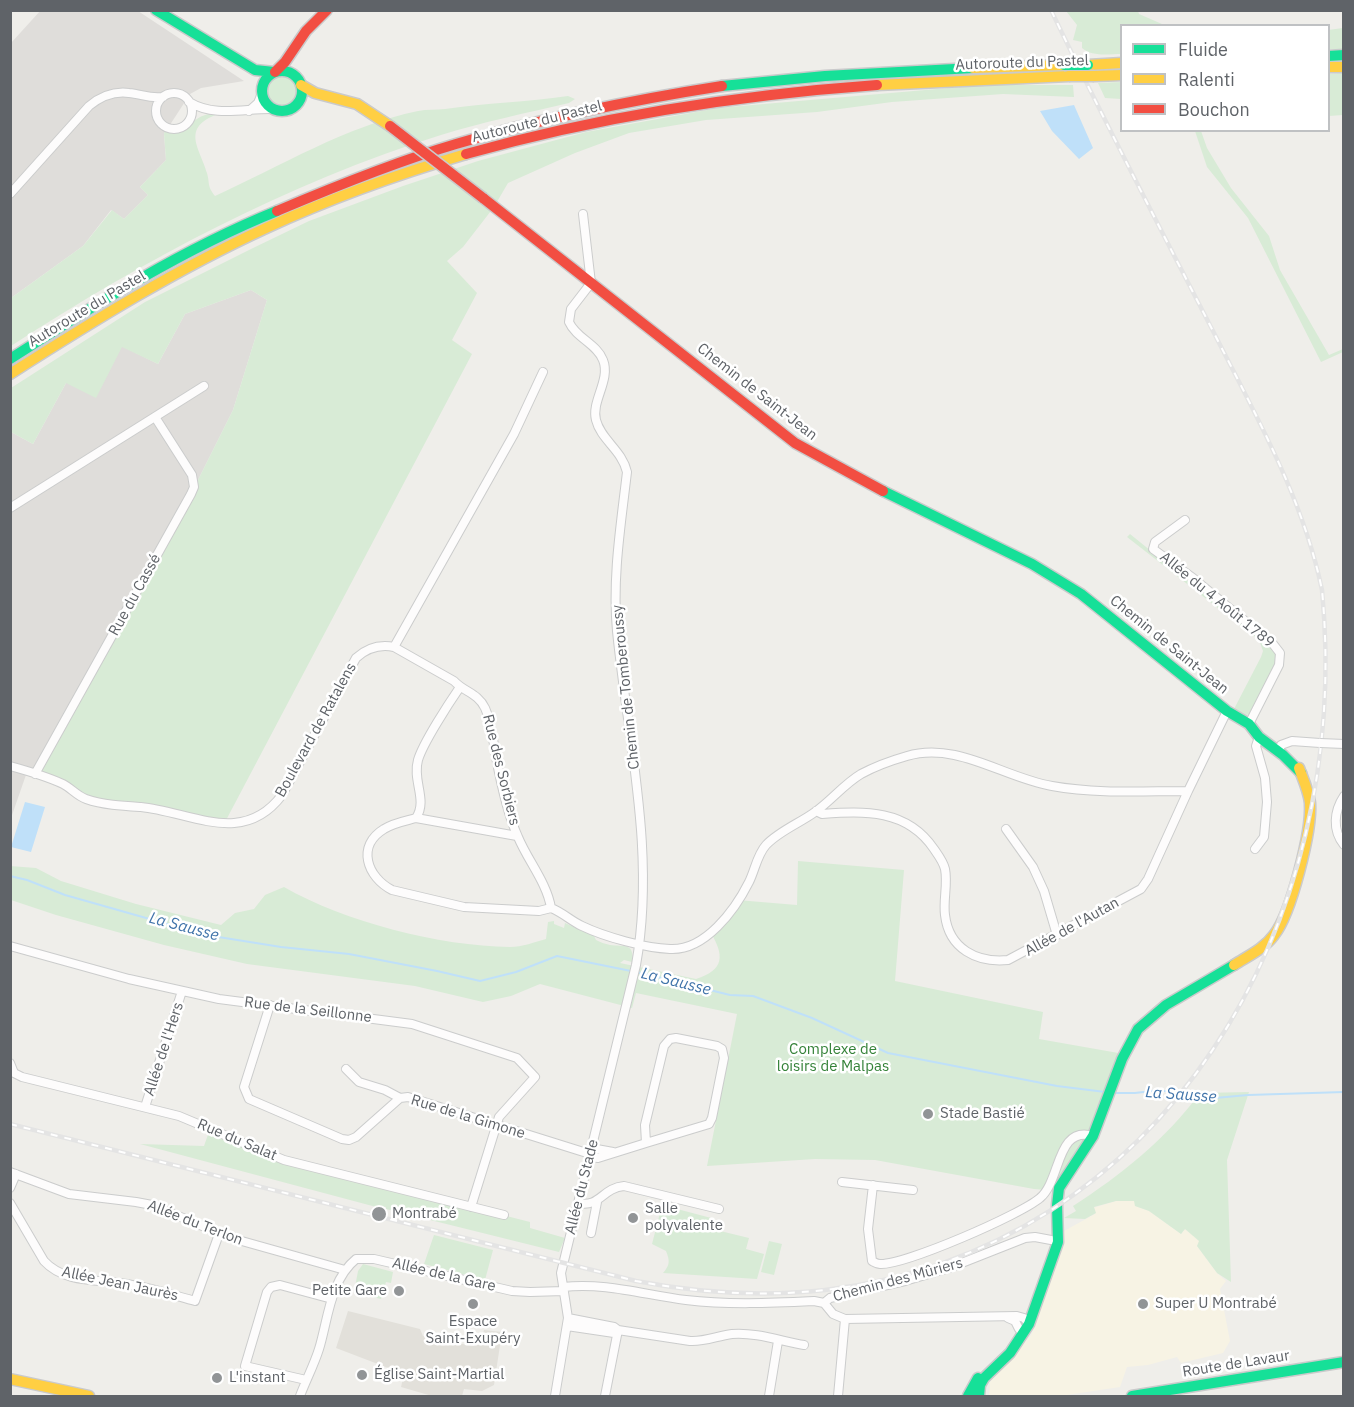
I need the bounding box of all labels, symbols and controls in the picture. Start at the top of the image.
legend [1120,24,1330,132]
text: Fluide [1178,38,1228,61]
street label: Autoroute du Pastel [955,52,1089,74]
text: Ralenti [1178,68,1235,91]
street label: Autoroute du Pastel [470,97,604,147]
text: Bouchon [1178,98,1250,121]
street label: Autoroute du Pastel [25,267,149,351]
street label: Chemin de Saint-Jean [693,340,821,444]
street label: Allée du 4 Août 1789 [1156,548,1278,652]
street label: Rue du Cassé [105,551,165,639]
street label: Chemin de Saint-Jean [1106,592,1232,698]
street label: Chemin de Tomberoussy [608,604,644,770]
street label: Boulevard de Ratalens [271,660,361,800]
street label: Rue des Sorbiers [479,713,523,827]
street label: Allée de l'Autan [1022,894,1122,960]
water label: La Sausse [147,908,221,946]
water label: La Sausse [639,964,713,1000]
street label: Rue de la Seillonne [243,993,373,1027]
street label: Allée de l'Hers [140,1000,188,1098]
park label: Complexe de loisirs de Malpas [777,1041,889,1076]
water label: La Sausse [1145,1083,1217,1107]
street label: Rue de la Gimone [409,1091,527,1143]
place label: Stade Bastié [940,1105,1025,1123]
marker: Stade Bastié [921,1107,935,1121]
street label: Rue du Salat [194,1115,280,1165]
street label: Allée du Stade [561,1138,603,1236]
street label: Allée du Terlon [145,1197,245,1249]
place label: Salle polyvalente [645,1200,723,1235]
marker: Montrabé [370,1205,388,1223]
place label: Montrabé [392,1205,457,1223]
marker: Salle polyvalente [626,1211,640,1225]
street label: Allée de la Gare [390,1254,498,1296]
street label: Chemin des Mûriers [831,1254,965,1306]
street label: Allée Jean Jaurès [60,1263,180,1305]
place label: Petite Gare [312,1282,387,1300]
marker: Petite Gare [392,1284,406,1298]
place label: Super U Montrabé [1155,1295,1277,1313]
marker: Espace Saint-Exupéry [466,1297,480,1311]
marker: Super U Montrabé [1136,1297,1150,1311]
place label: Espace Saint-Exupéry [426,1313,520,1348]
street label: Route de Lavaur [1181,1347,1291,1381]
place label: Église Saint-Martial [374,1366,504,1384]
marker: Église Saint-Martial [355,1368,369,1382]
place label: L'instant [229,1369,286,1387]
marker: L'instant [210,1371,224,1385]

